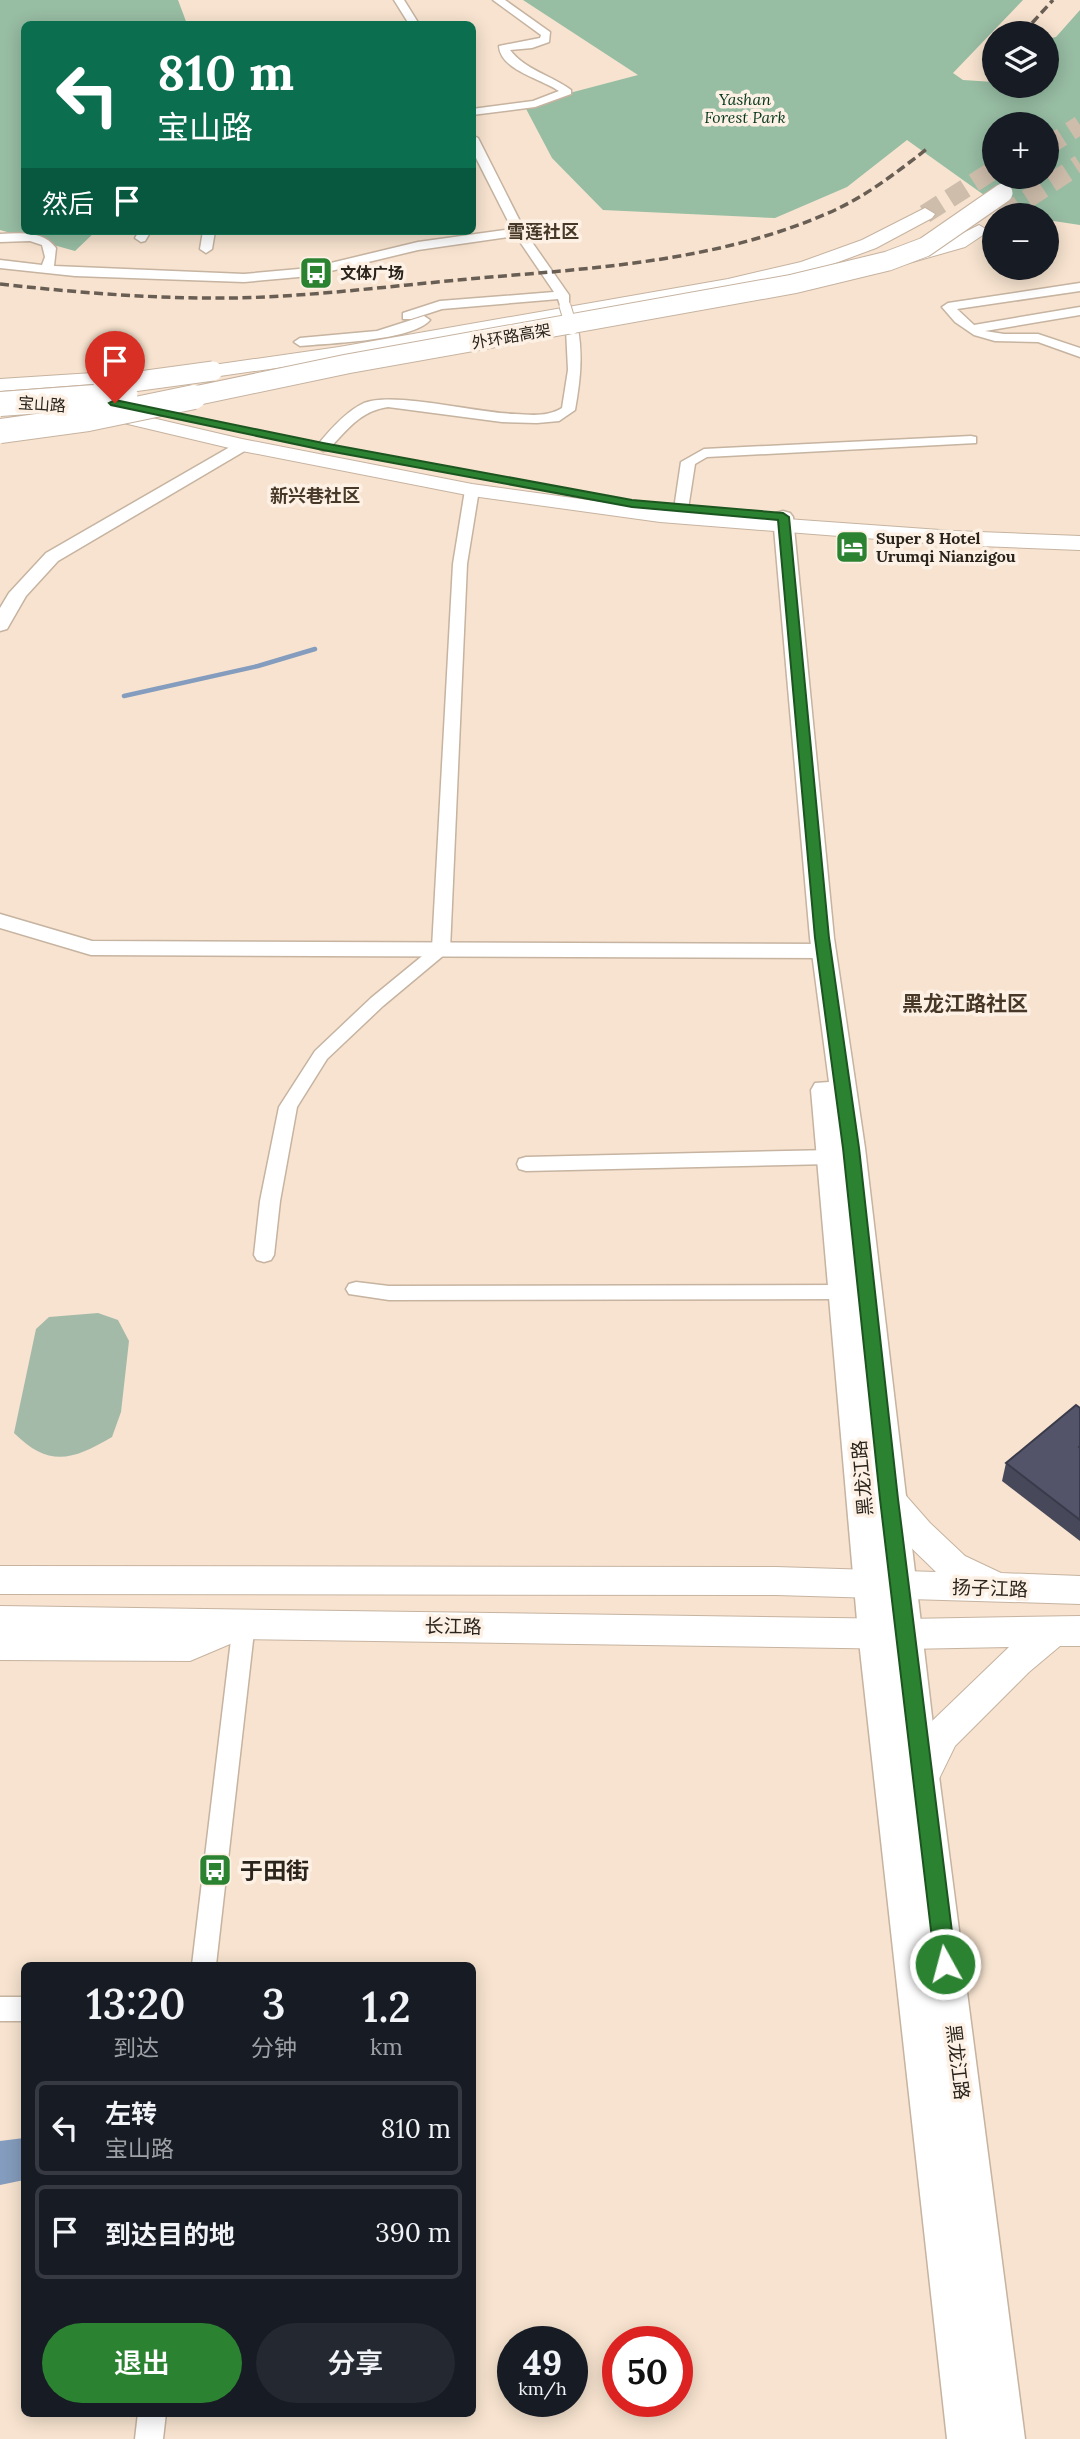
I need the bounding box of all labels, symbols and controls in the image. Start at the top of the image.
map controls [982,21,1059,280]
button: layers [982,21,1059,98]
text: 810 m [157,41,294,103]
icon: left [42,49,133,140]
park label: Yashan Forest Park [704,89,786,127]
text: 宝山路 [157,107,253,148]
button: + [982,112,1059,189]
icon: arrive [108,182,146,220]
text: 然后 [42,187,94,220]
button: − [982,203,1059,280]
district label: 雪莲社区 [507,220,579,243]
bus stop icon: 文体广场 [297,254,335,292]
place label: 文体广场 [340,263,404,283]
street label: 外环路高架 [470,319,552,353]
pin [85,331,145,403]
icon: arrive [96,342,134,380]
street label: 宝山路 [17,392,67,416]
district label: 新兴巷社区 [270,484,360,507]
hotel icon: Super 8 Hotel Urumqi Nianzigou [833,528,871,566]
place label: Super 8 Hotel Urumqi Nianzigou [876,528,1016,566]
district label: 黑龙江路社区 [902,990,1028,1017]
street label: 黑龙江路 [847,1439,877,1517]
street label: 扬子江路 [952,1575,1028,1601]
street label: 长江路 [424,1614,482,1638]
bus stop icon: 于田街 [196,1851,234,1889]
place label: 于田街 [240,1856,309,1885]
position arrow [908,1927,982,2001]
text: 13:20 [86,1977,186,2031]
text: 3 [262,1977,285,2031]
text: 1.2 [362,1980,411,2034]
street label: 黑龙江路 [941,2023,975,2101]
text: km [370,2032,403,2061]
text: 到达 [113,2033,159,2062]
text: 分钟 [251,2033,297,2062]
text: 左转 [105,2097,157,2130]
icon: left [46,2109,84,2147]
text: 810 m [381,2112,451,2145]
text: 宝山路 [105,2134,174,2163]
icon: arrive [46,2213,84,2251]
text: 390 m [375,2216,451,2249]
text: 到达目的地 [105,2218,235,2251]
button: 退出 [42,2323,242,2403]
button: 分享 [256,2323,455,2403]
speed limit sign: 50 [602,2326,693,2417]
text: 49 [523,2340,562,2385]
text: km/h [518,2377,567,2400]

